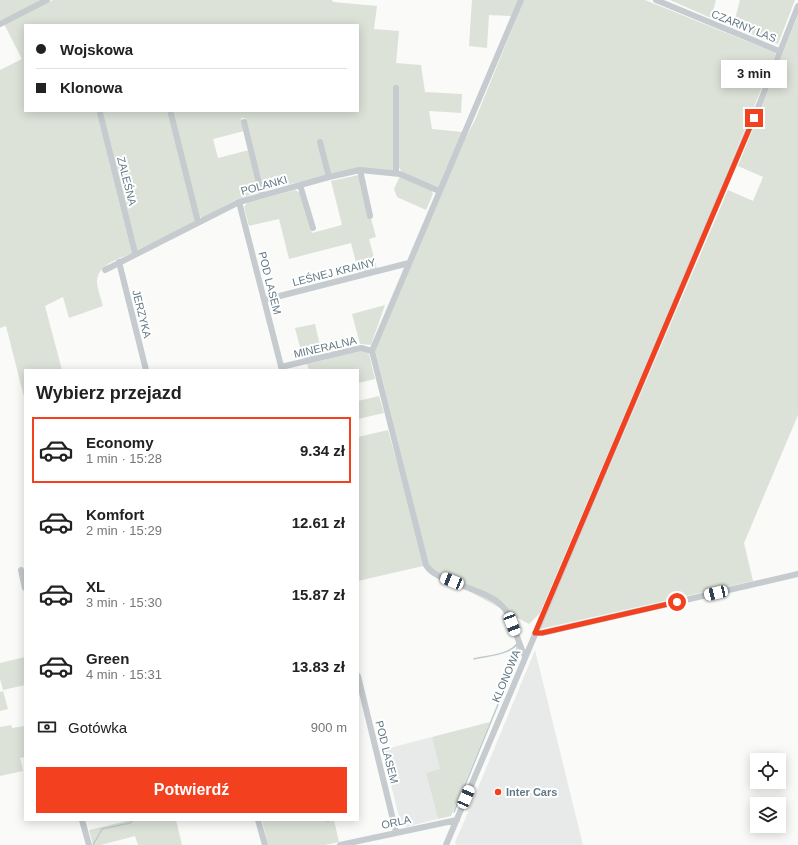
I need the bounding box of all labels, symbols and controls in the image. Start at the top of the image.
street label: CZARNY LAS [710,8,778,44]
text: Wojskowa [60,41,133,58]
callout: 3 min [721,60,787,88]
text: 3 min [737,66,771,81]
text: Klonowa [60,79,123,96]
route end [745,109,763,127]
street label: ZALEŚNA [115,155,139,207]
street label: POLANKI [239,173,289,197]
street label: POD LASEM [256,250,284,316]
street label: LEŚNEJ KRAINY [291,256,378,288]
street label: JERZYKA [130,289,154,340]
street label: MINERALNA [292,334,358,360]
text: Wybierz przejazd [36,383,182,403]
icon: car [38,432,74,468]
text: Economy [86,434,154,451]
text: 9.34 zł [300,442,345,459]
text: 1 min · 15:28 [86,451,162,466]
icon: car [38,504,74,540]
text: Komfort [86,506,144,523]
text: 12.61 zł [292,514,345,531]
text: 2 min · 15:29 [86,523,162,538]
car [439,571,465,591]
icon: car [38,576,74,612]
text: XL [86,578,105,595]
car [703,584,729,602]
text: 15.87 zł [292,586,345,603]
route start [668,593,686,611]
text: 3 min · 15:30 [86,595,162,610]
car [502,611,522,637]
street label: KLONOWA [490,647,523,704]
icon: car [38,648,74,684]
text: Green [86,650,129,667]
text: 13.83 zł [292,658,345,675]
text: 4 min · 15:31 [86,667,162,682]
icon: cash [36,716,58,738]
text: Gotówka [68,719,127,736]
street label: POD LASEM [373,719,401,785]
text: 900 m [311,720,347,735]
map controls [750,753,786,833]
button: locate [750,753,786,789]
button: Potwierdź [36,767,347,813]
car [456,784,476,810]
place label: Inter Cars [506,786,557,798]
marker: Inter Cars [493,787,503,797]
button: layers [750,797,786,833]
street label: ORLA [380,813,413,831]

